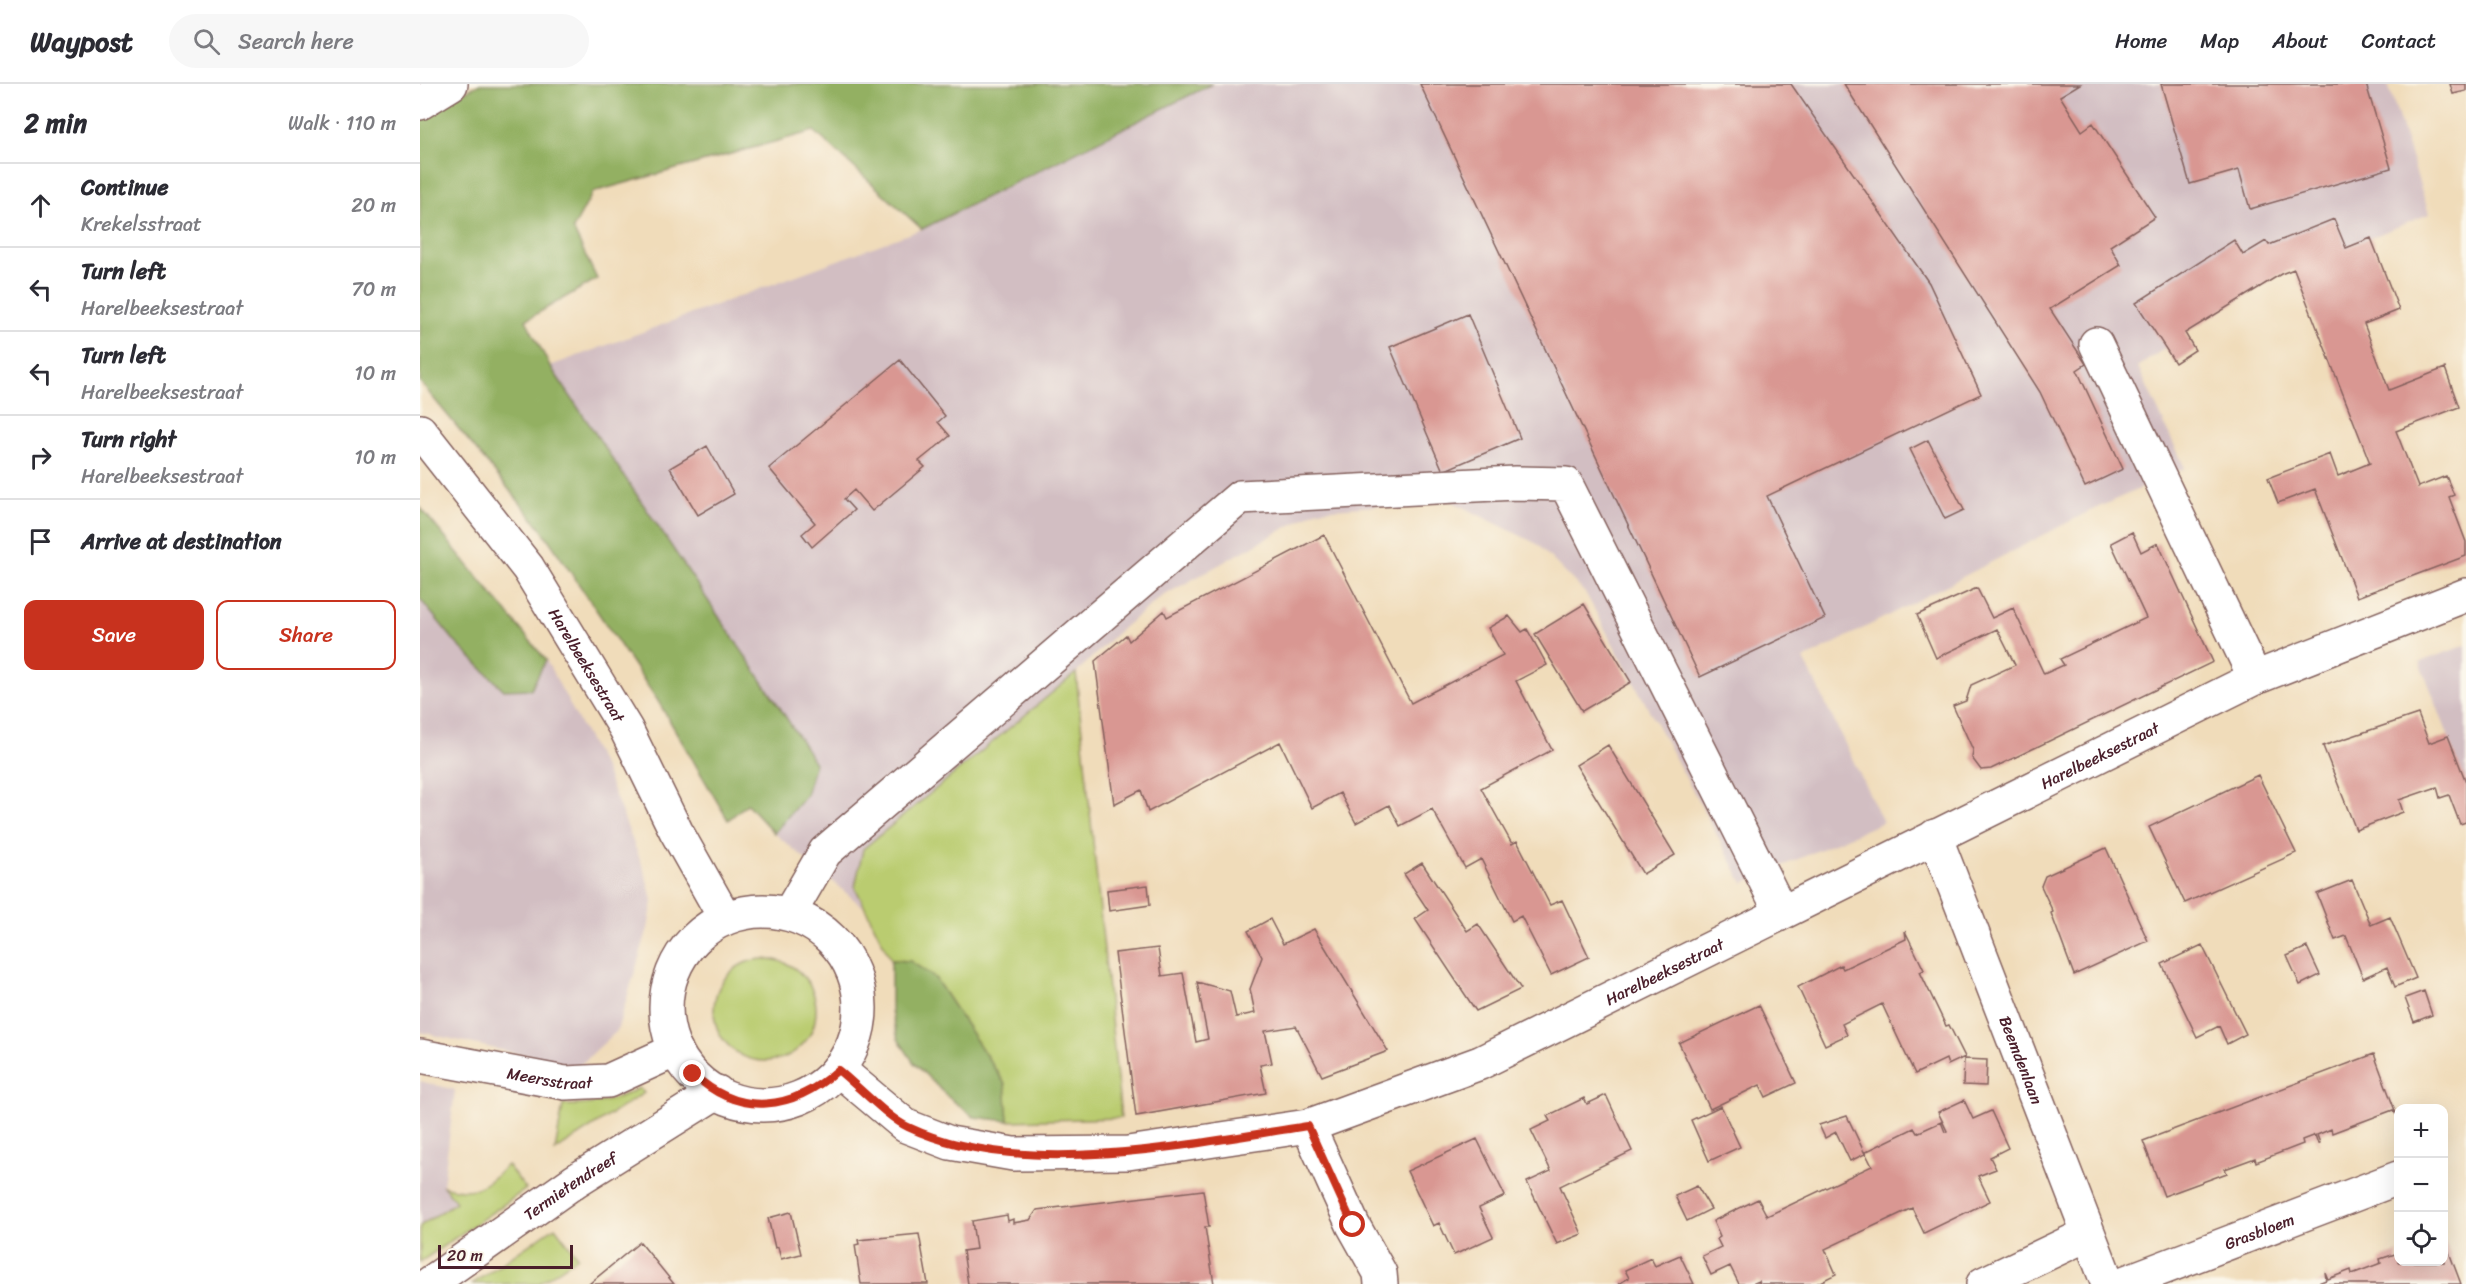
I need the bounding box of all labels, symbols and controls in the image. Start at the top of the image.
search box [169,14,589,68]
text: Waypost [30,17,133,66]
text: Search here [238,22,354,61]
text: Home [2115,22,2167,60]
text: Map [2200,22,2239,60]
text: About [2272,22,2329,60]
text: Contact [2362,22,2436,60]
icon: search [190,25,223,58]
text: 2 min [24,100,87,146]
text: Walk · 110 m [288,106,396,141]
text: Continue [81,168,169,207]
text: 20 m [351,188,396,223]
icon: ahead [24,189,57,222]
text: Krekelsstraat [81,207,202,242]
text: Turn left [81,252,166,291]
text: 70 m [351,272,396,307]
icon: left [24,273,57,306]
text: Harelbeeksestraat [81,291,243,326]
text: Turn left [81,336,166,375]
text: 10 m [354,356,396,391]
icon: left [24,357,57,390]
text: Harelbeeksestraat [81,375,243,410]
text: Turn right [81,420,176,459]
text: 10 m [354,440,396,475]
icon: right [24,441,57,474]
text: Harelbeeksestraat [81,459,243,494]
text: Arrive at destination [81,522,282,561]
icon: arrive [24,525,57,558]
button: Save [24,600,204,670]
button: Share [216,600,396,670]
street label: Harelbeeksestraat [541,602,634,729]
street label: Harelbeeksestraat [2035,713,2165,797]
street label: Harelbeeksestraat [1600,929,1730,1013]
street label: Beemdenlaan [1991,1011,2052,1109]
street label: Meersstraat [505,1058,594,1098]
route end [679,1060,705,1086]
map controls [2394,1104,2448,1266]
button: + [2394,1104,2448,1158]
street label: Termietendreef [517,1143,624,1228]
button: − [2394,1158,2448,1212]
street label: Grasbloem [2220,1204,2299,1258]
route start [1339,1211,1365,1237]
button: locate [2394,1212,2448,1266]
text: 20 m [447,1241,483,1270]
scale bar [438,1242,573,1270]

